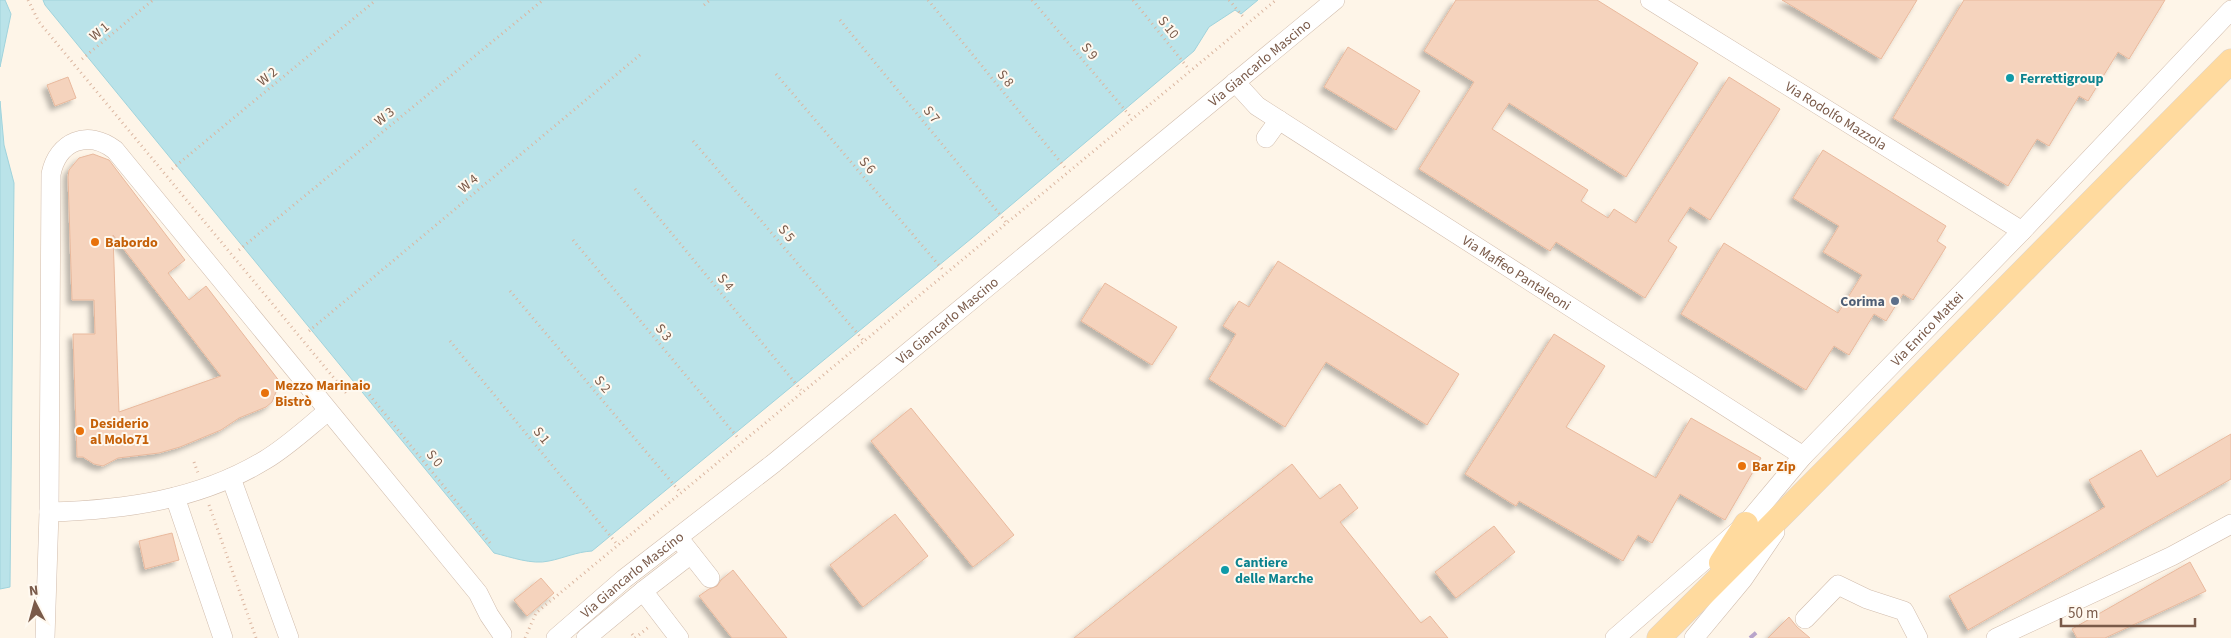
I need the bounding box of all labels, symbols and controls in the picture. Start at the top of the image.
street label: S 10 [1153,12,1184,43]
street label: Via Giancarlo Mascino [1204,15,1316,112]
street label: W 1 [85,17,114,46]
street label: S 9 [1076,39,1102,65]
street label: W 2 [253,62,282,91]
street label: S 8 [992,66,1018,92]
place label: Ferrettigroup [2020,69,2103,89]
marker: Ferrettigroup [2004,72,2016,84]
street label: Via Rodolfo Mazzola [1781,77,1890,156]
street label: W 3 [370,102,399,131]
street label: S 7 [918,102,944,128]
street label: S 6 [854,153,880,179]
street label: W 4 [454,169,483,198]
street label: S 5 [773,221,799,247]
street label: Via Maffeo Pantaleoni [1458,231,1575,316]
place label: Babordo [105,233,158,253]
marker: Babordo [89,236,101,248]
street label: S 4 [712,270,738,296]
street label: Via Giancarlo Mascino [892,273,1003,369]
street label: Via Enrico Mattei [1887,288,1969,371]
place label: Corima [1840,292,1885,312]
marker: Corima [1889,295,1901,307]
street label: S 3 [650,320,676,346]
street label: S 2 [589,372,615,398]
place label: Mezzo Marinaio Bistrò [275,376,371,412]
marker: Mezzo Marinaio Bistrò [259,387,271,399]
place label: Desiderio al Molo71 [90,414,149,450]
street label: S 1 [528,423,554,449]
marker: Desiderio al Molo71 [74,425,86,437]
street label: S 0 [421,446,447,472]
place label: Bar Zip [1752,457,1796,477]
marker: Bar Zip [1736,460,1748,472]
street label: Via Giancarlo Mascino [577,527,688,623]
place label: Cantiere delle Marche [1235,553,1314,589]
marker: Cantiere delle Marche [1219,564,1231,576]
north arrow [10,578,60,628]
text: N [28,581,39,601]
scale bar [2061,596,2195,628]
text: 50 m [2068,603,2098,624]

